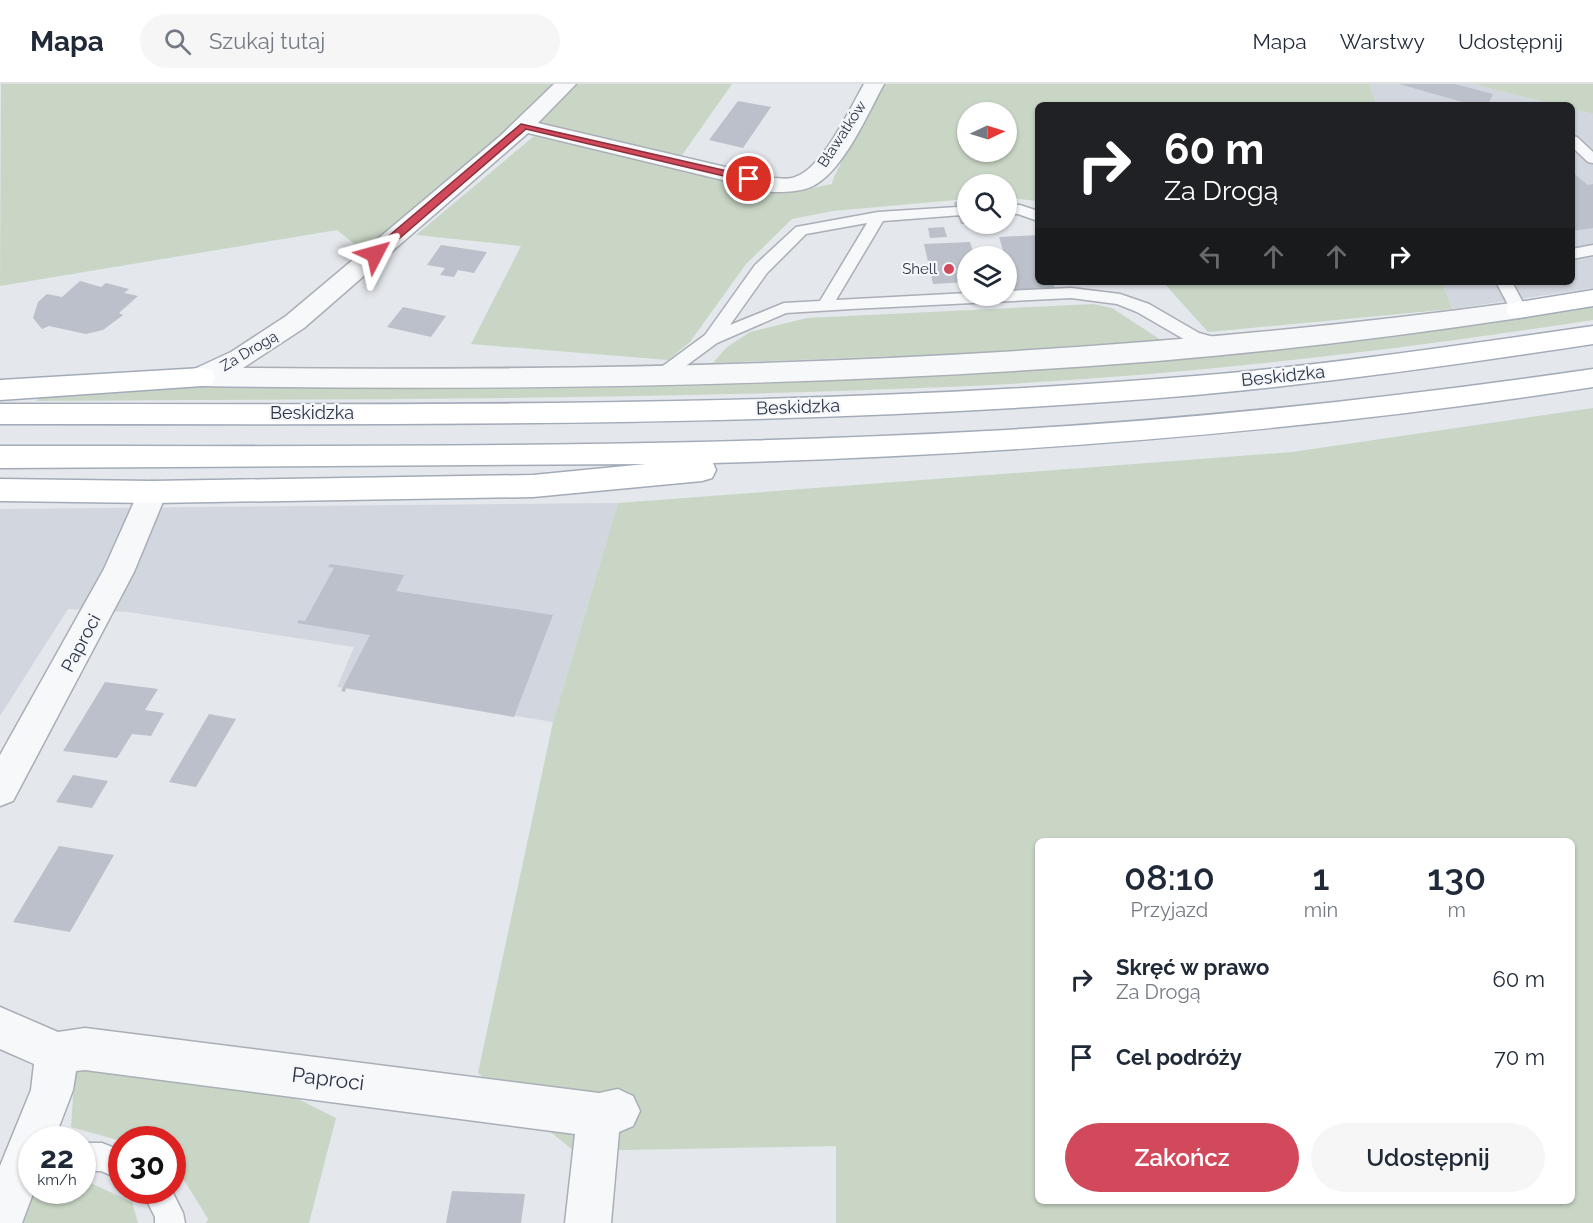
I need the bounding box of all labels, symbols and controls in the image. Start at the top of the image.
search box [140,14,560,68]
text: Mapa [30,25,104,58]
icon: search [161,25,194,58]
text: Szukaj tutaj [209,28,325,54]
text: Mapa [1252,29,1307,54]
text: Warstwy [1340,29,1425,54]
text: Udostępnij [1458,29,1563,54]
street label: Bławatków [814,97,870,171]
north arrow [957,102,1017,162]
map controls [957,102,1017,306]
text: 60 m [1164,125,1264,174]
icon: right [1065,126,1143,204]
pin [723,153,774,204]
icon: arrive [732,162,765,195]
button: search [957,174,1017,234]
text: Za Drogą [1164,175,1278,206]
position arrow [343,222,407,286]
icon: left [1194,240,1227,273]
icon: ahead [1257,240,1290,273]
icon: ahead [1320,240,1353,273]
icon: right [1383,240,1416,273]
button: layers [957,246,1017,306]
place label: Shell [902,260,938,278]
marker: Shell [942,262,956,276]
street label: Za Drogą [217,327,281,375]
street label: Beskidzka [1240,361,1326,390]
street label: Beskidzka [756,395,840,418]
street label: Beskidzka [270,402,354,423]
street label: Paproci [57,610,105,675]
text: 08:10 [1124,856,1215,898]
text: 1 [1313,856,1329,898]
text: 130 [1427,856,1486,898]
text: Przyjazd [1131,898,1208,922]
text: min [1304,898,1338,922]
text: m [1447,898,1466,922]
text: Skręć w prawo [1116,954,1269,980]
icon: right [1065,963,1098,996]
text: 60 m [1492,966,1545,992]
text: Za Drogą [1116,980,1201,1004]
icon: arrive [1065,1041,1098,1074]
text: Cel podróży [1116,1044,1242,1070]
text: 70 m [1494,1044,1545,1070]
street label: Paproci [290,1062,366,1095]
button: Zakończ [1065,1123,1299,1192]
button: Udostępnij [1311,1123,1545,1192]
speed limit sign: 30 [108,1126,186,1204]
text: 22 [40,1140,74,1175]
text: km/h [37,1171,77,1189]

